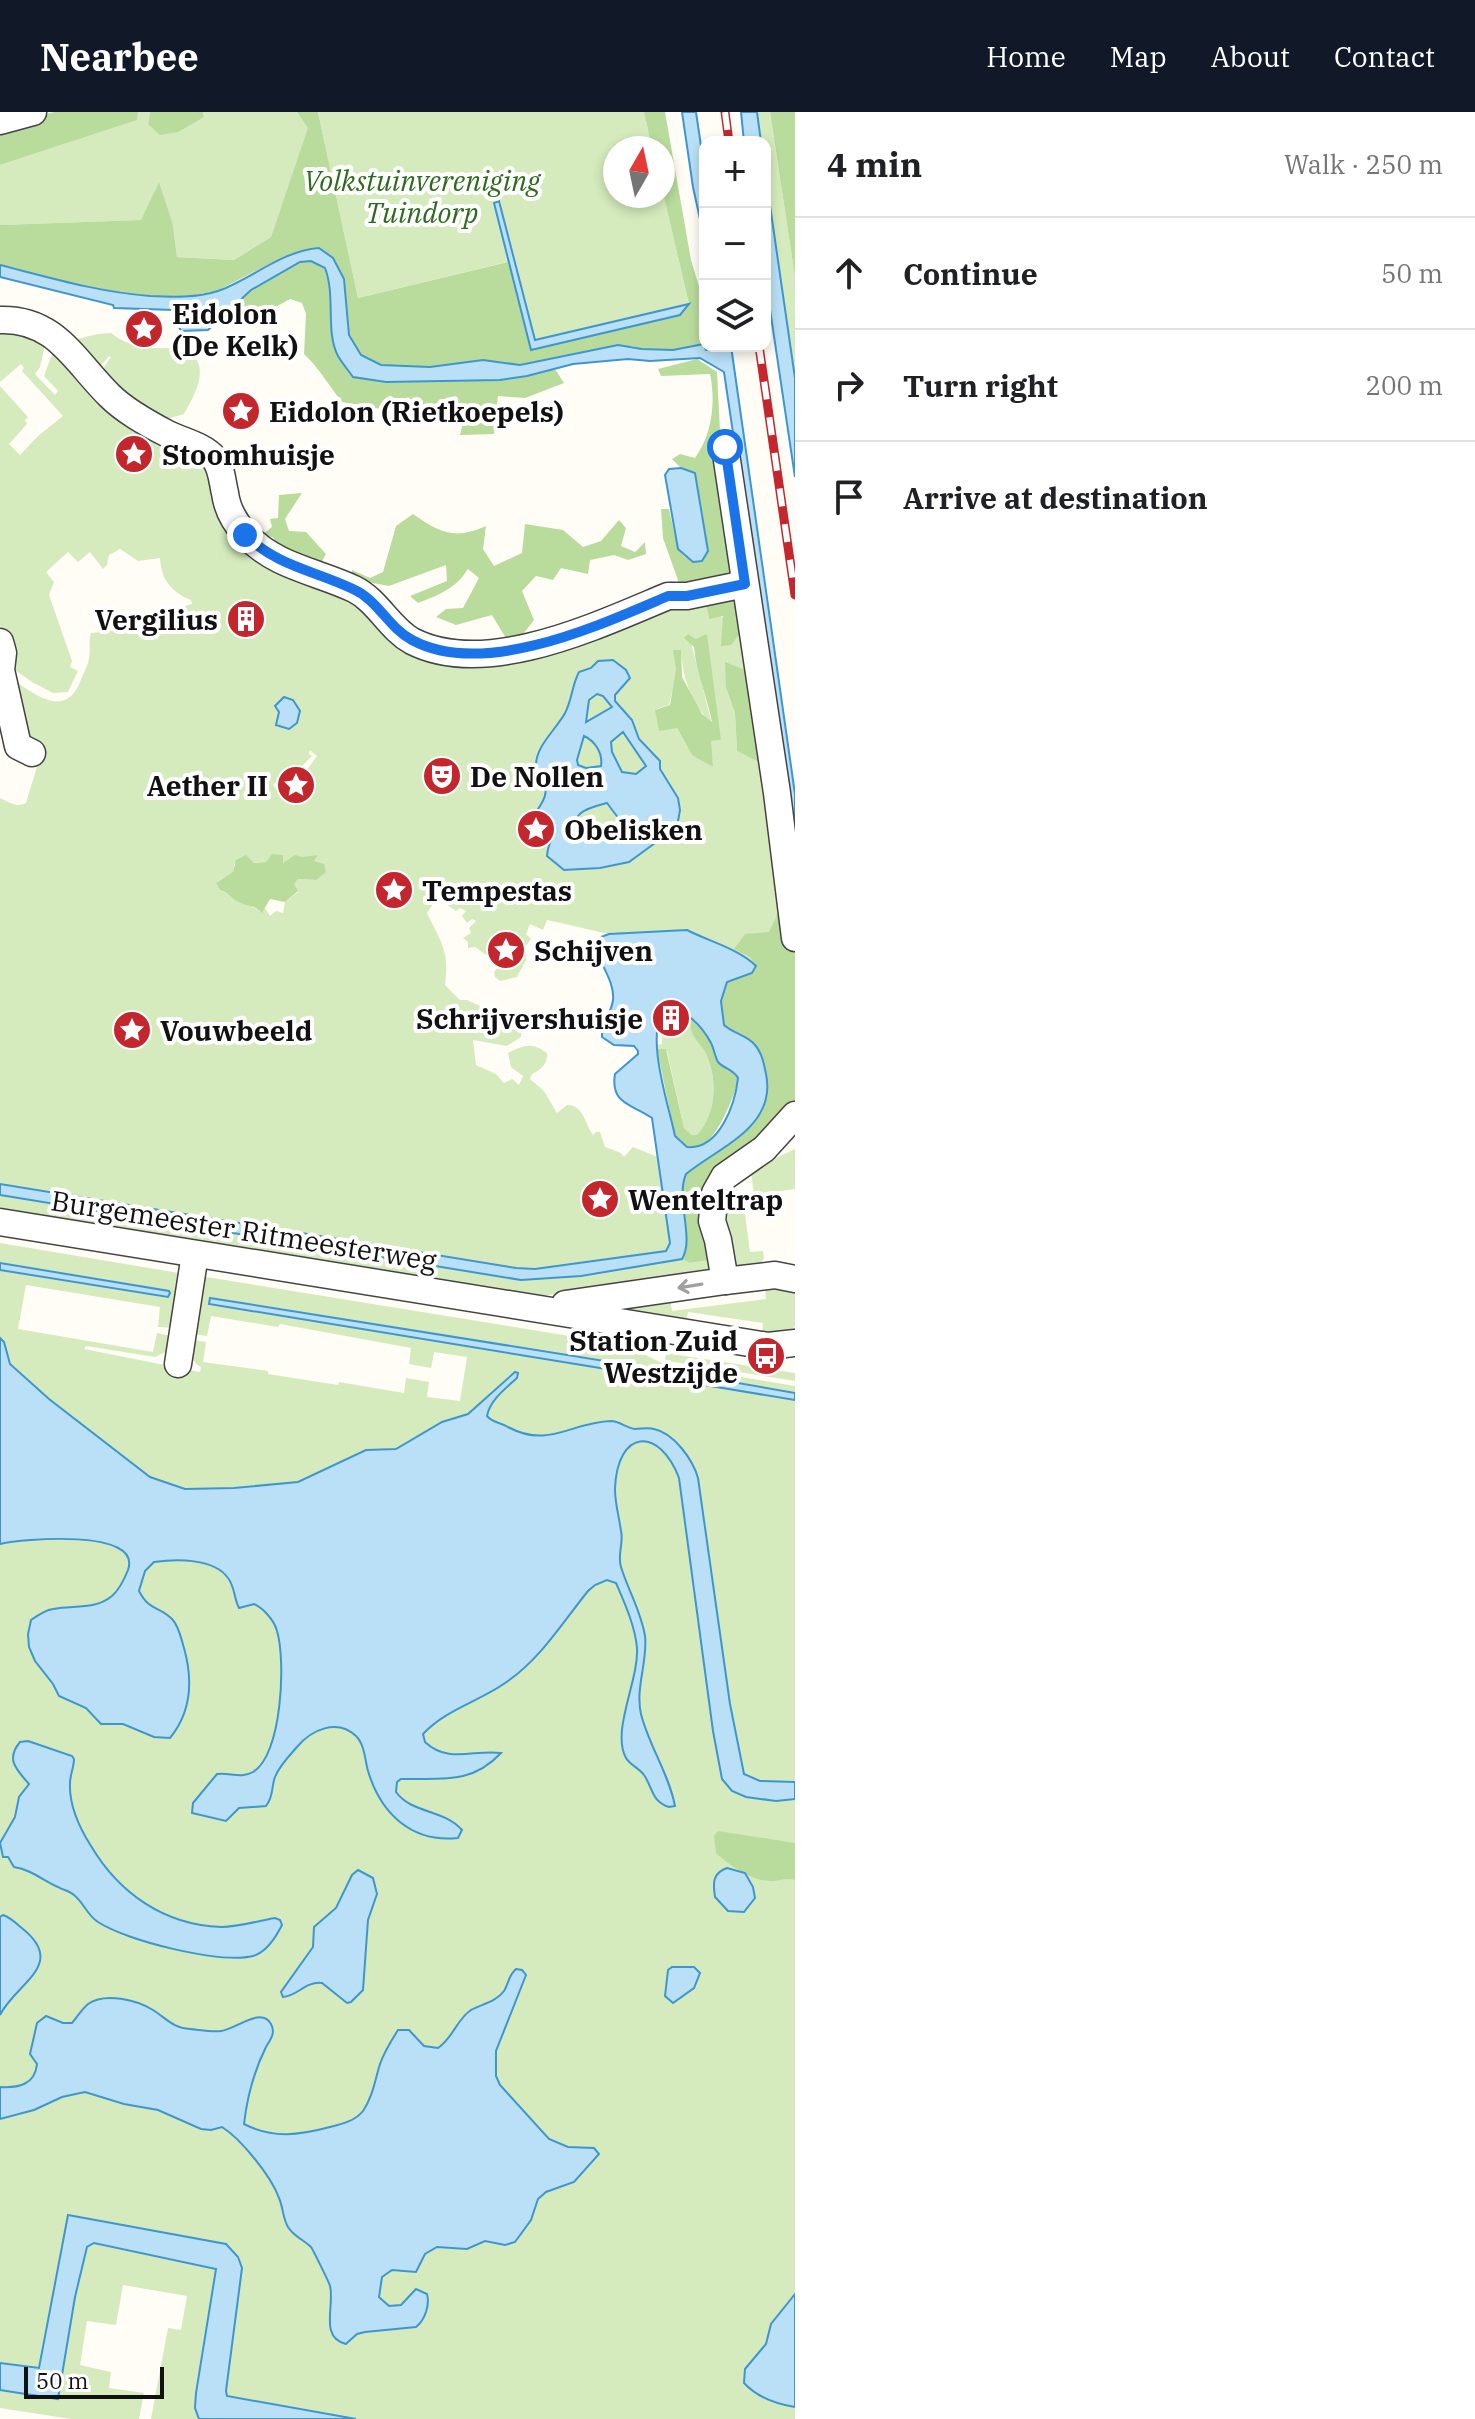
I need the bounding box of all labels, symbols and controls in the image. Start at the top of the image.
text: Nearbee [40,32,199,81]
text: Home [986,38,1066,75]
text: Map [1110,38,1167,75]
text: About [1211,38,1290,75]
text: Contact [1334,38,1435,75]
north arrow [603,136,675,208]
map controls [699,136,771,352]
button: + [699,136,771,208]
text: 4 min [827,142,922,186]
text: Walk · 250 m [1284,147,1443,181]
park label: Volkstuinvereniging Tuindorp [304,162,541,231]
button: − [699,208,771,280]
icon: ahead [827,251,871,295]
text: Continue [903,254,1038,293]
text: 50 m [1381,256,1443,290]
button: layers [699,280,771,352]
place label: Eidolon (De Kelk) [172,295,298,364]
place icon: Eidolon (De Kelk) [123,308,165,350]
icon: right [827,363,871,407]
text: Turn right [903,366,1058,405]
text: 200 m [1365,368,1443,402]
place icon: Eidolon (Rietkoepels) [220,390,262,432]
place label: Eidolon (Rietkoepels) [269,393,564,430]
route start [707,429,743,465]
place icon: Stoomhuisje [113,433,155,475]
place label: Stoomhuisje [162,436,335,473]
icon: arrive [827,475,871,519]
text: Arrive at destination [903,478,1208,517]
route end [227,517,263,553]
building icon: Vergilius [225,598,267,640]
place label: Vergilius [95,601,218,638]
theatre icon: De Nollen [421,755,463,797]
place label: De Nollen [470,758,604,795]
place icon: Aether II [275,764,317,806]
place label: Aether II [147,767,268,804]
place icon: Obelisken [515,808,557,850]
place label: Obelisken [564,811,703,848]
place icon: Tempestas [373,869,415,911]
place label: Tempestas [422,872,572,909]
place icon: Schijven [485,929,527,971]
place label: Schijven [534,932,653,969]
building icon: Schrijvershuisje [650,997,692,1039]
place label: Schrijvershuisje [416,1000,643,1037]
place icon: Vouwbeeld [111,1009,153,1051]
place label: Vouwbeeld [160,1012,312,1049]
place icon: Wenteltrap [579,1178,621,1220]
street label: Burgemeester Ritmeesterweg [49,1181,439,1279]
place label: Wenteltrap [628,1181,783,1218]
one-way arrow [678,1279,703,1294]
place label: Station Zuid Westzijde [569,1322,738,1391]
bus stop icon: Station Zuid Westzijde [745,1335,787,1377]
scale bar [24,2363,164,2399]
text: 50 m [36,2366,88,2395]

